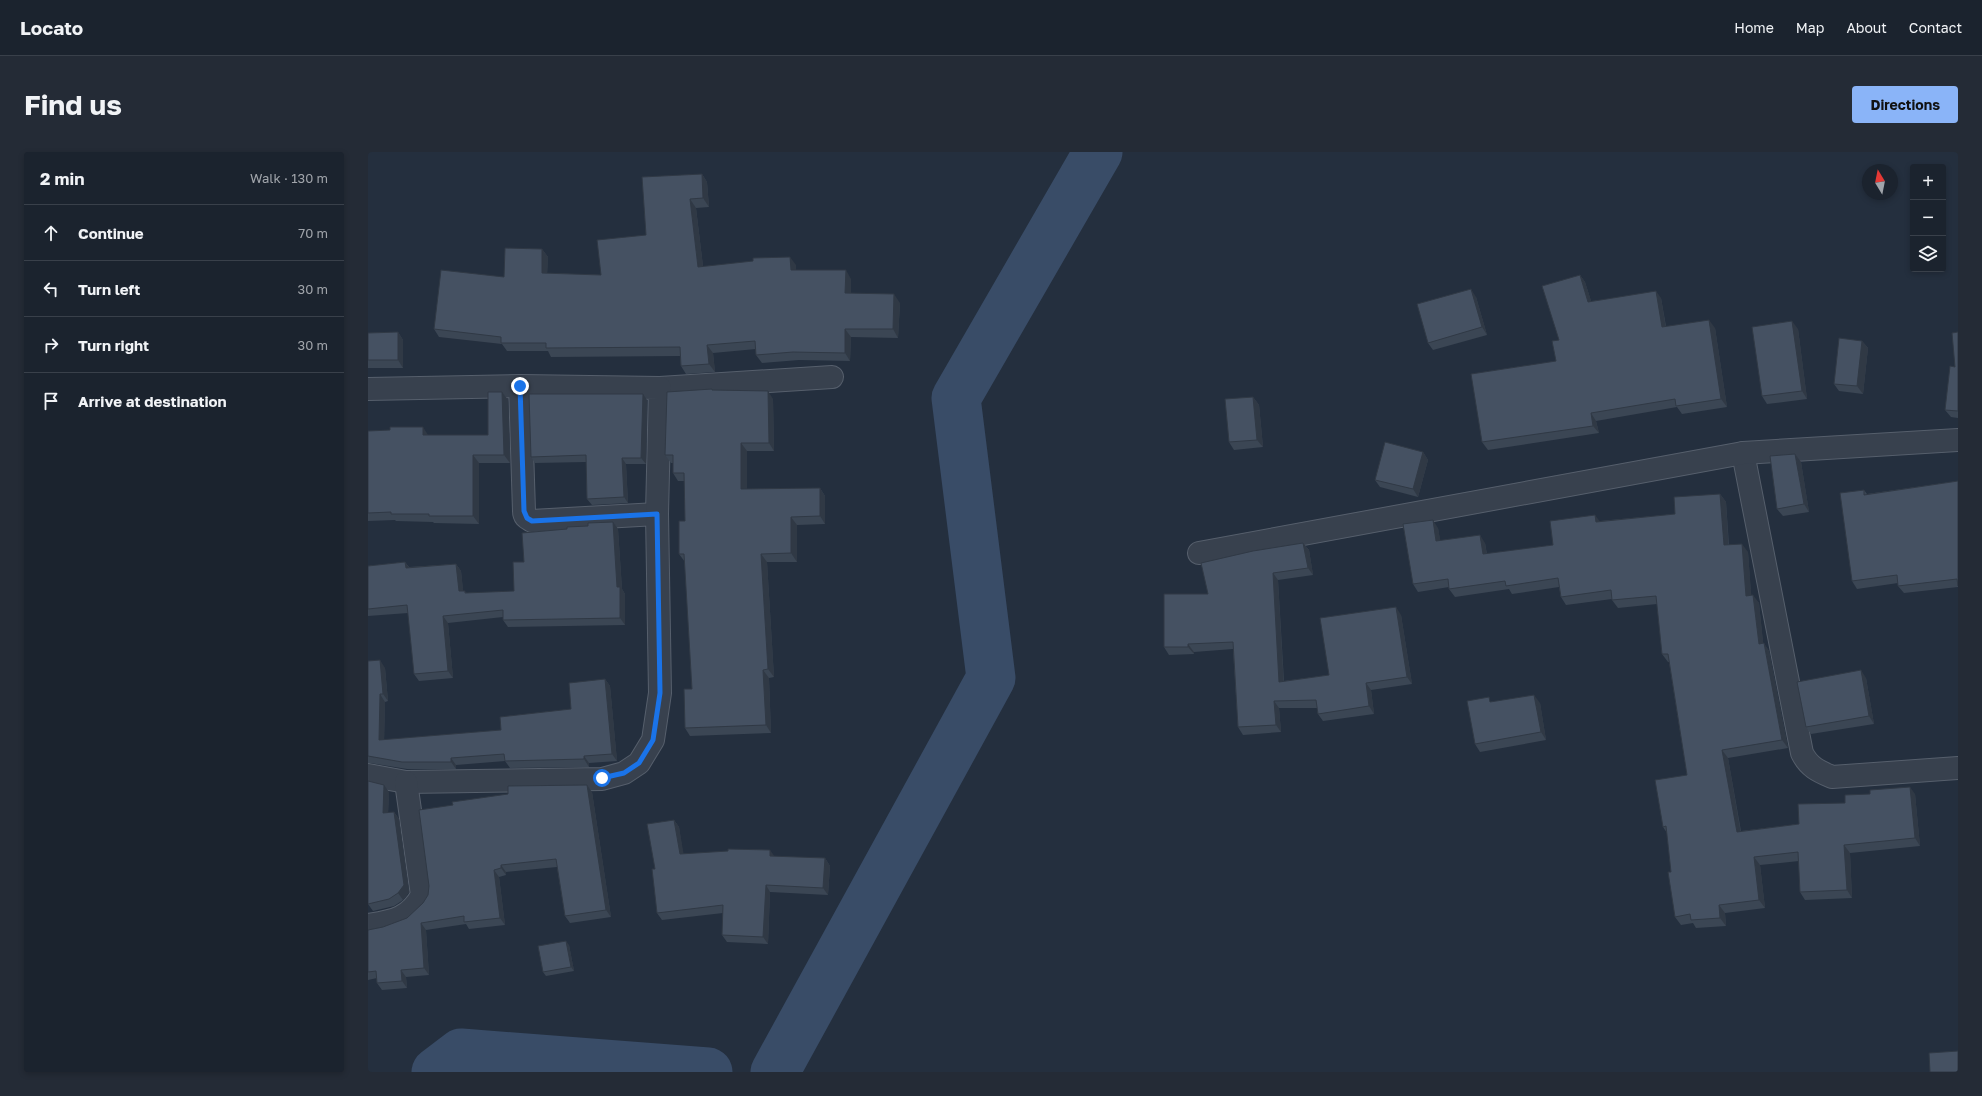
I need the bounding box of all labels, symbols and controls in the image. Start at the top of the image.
text: Locato [20,16,83,39]
text: Home [1734,19,1774,36]
text: Map [1796,19,1824,36]
text: About [1846,19,1887,36]
text: Contact [1909,19,1962,36]
button: Directions [1852,86,1958,123]
text: Find us [24,88,122,121]
north arrow [1862,164,1898,200]
map controls [1910,164,1946,272]
button: + [1910,164,1946,200]
text: 2 min [40,168,84,189]
text: Walk · 130 m [250,170,328,186]
button: − [1910,200,1946,236]
icon: ahead [40,222,62,244]
text: Continue [78,224,144,242]
text: 70 m [298,225,328,241]
button: layers [1910,236,1946,272]
icon: left [40,278,62,300]
text: Turn left [78,280,140,298]
text: 30 m [298,281,328,297]
icon: right [40,334,62,356]
text: Turn right [78,336,149,354]
text: 30 m [298,337,328,353]
route end [511,377,529,395]
icon: arrive [40,390,62,412]
text: Arrive at destination [78,392,227,410]
route start [593,769,611,787]

